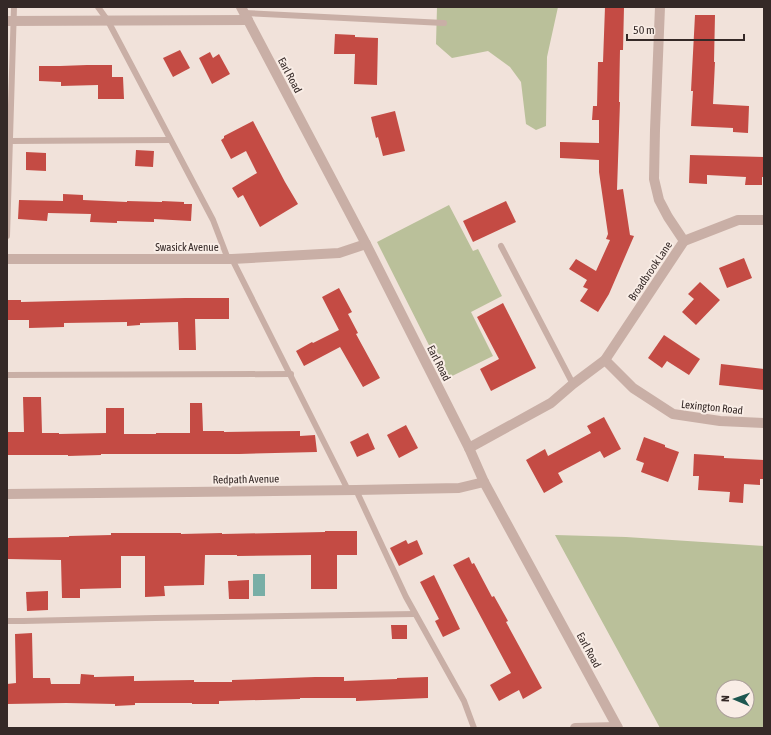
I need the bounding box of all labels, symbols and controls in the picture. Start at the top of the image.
scale bar [627,16,744,42]
text: 50 m [633,23,655,37]
street label: Earl Road [276,55,304,95]
street label: Broadbrook Lane [626,239,674,303]
street label: Swasick Avenue [155,241,219,253]
street label: Earl Road [425,343,453,383]
street label: Lexington Road [680,398,744,416]
street label: Redpath Avenue [213,472,279,486]
street label: Earl Road [574,630,604,670]
north arrow [715,679,755,719]
text: N [719,695,731,702]

